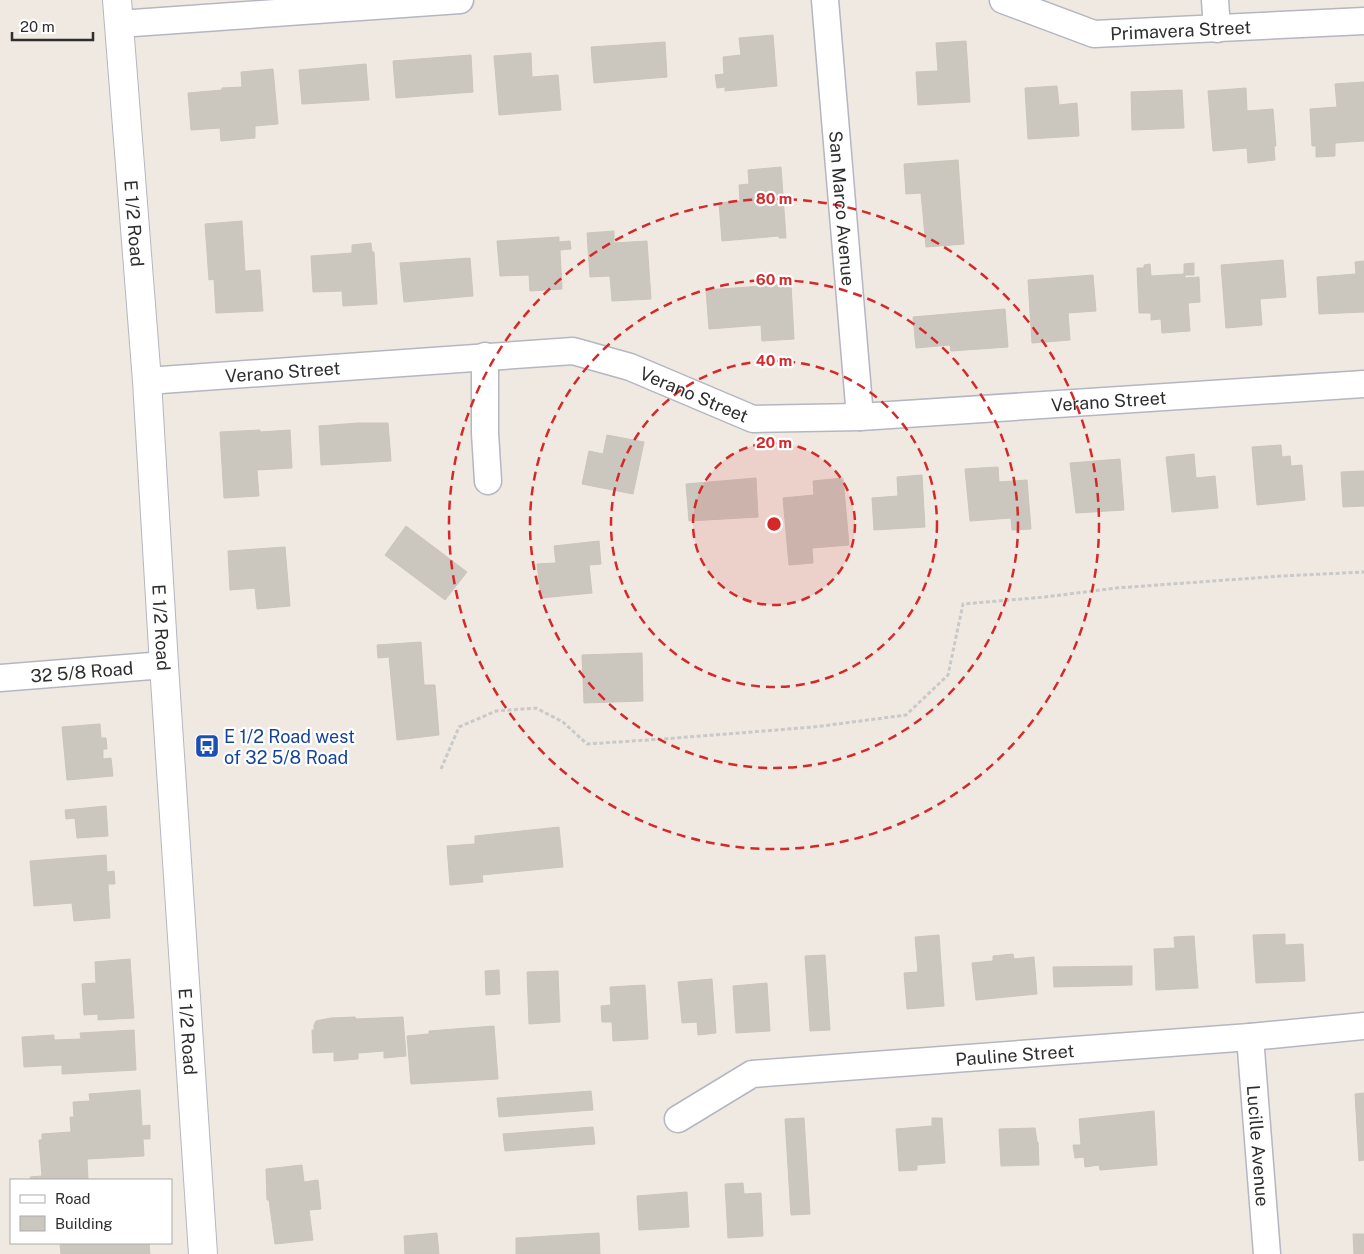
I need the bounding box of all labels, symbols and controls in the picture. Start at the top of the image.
scale bar [12,10,94,42]
street label: Primavera Street [1110,16,1252,44]
text: 20 m [20,18,55,35]
street label: San Marco Avenue [826,130,859,287]
street label: E 1/2 Road [121,179,148,267]
text: 80 m [756,190,792,207]
text: 60 m [756,271,792,288]
text: 40 m [756,352,792,369]
street label: Verano Street [224,357,341,386]
street label: Verano Street [637,362,752,426]
street label: Verano Street [1050,386,1167,415]
text: 20 m [756,434,792,451]
centre of rings [765,515,783,533]
street label: E 1/2 Road [149,583,175,671]
street label: 32 5/8 Road [30,657,134,686]
place label: E 1/2 Road west of 32 5/8 Road [224,726,355,768]
bus stop icon: E 1/2 Road west of 32 5/8 Road [194,733,220,759]
street label: E 1/2 Road [175,987,202,1076]
street label: Pauline Street [954,1040,1075,1069]
street label: Lucille Avenue [1243,1084,1274,1207]
legend [10,1179,172,1244]
text: Road [55,1190,91,1207]
text: Building [55,1215,113,1232]

